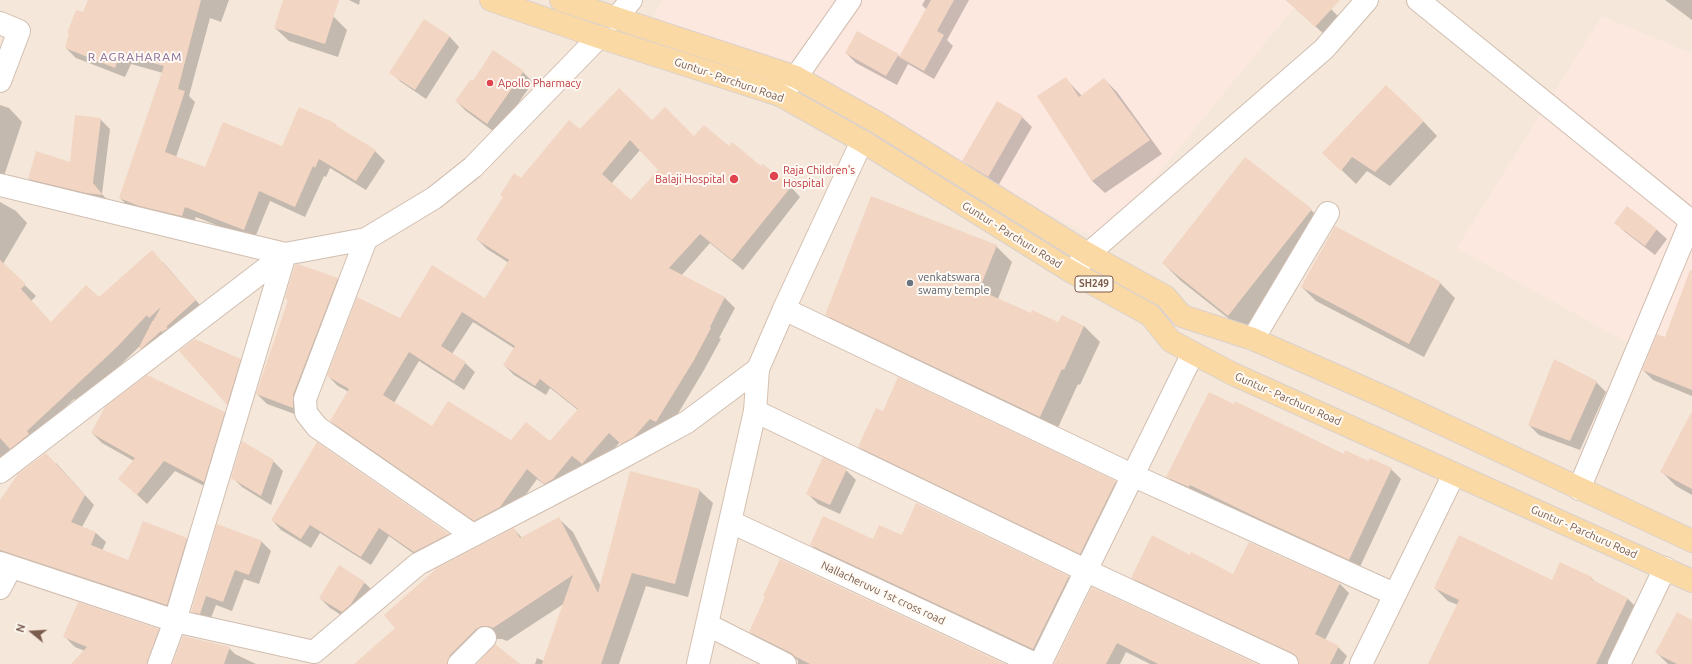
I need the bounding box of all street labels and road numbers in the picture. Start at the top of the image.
street label: Guntur - Parchuru Road [672,55,786,105]
street label: Guntur - Parchuru Road [960,199,1064,271]
road number: SH249 [1075,276,1113,292]
street label: Guntur - Parchuru Road [1233,370,1343,428]
street label: Guntur - Parchuru Road [1529,503,1639,561]
street label: Nallacheruvu 1st cross road [819,558,947,628]

